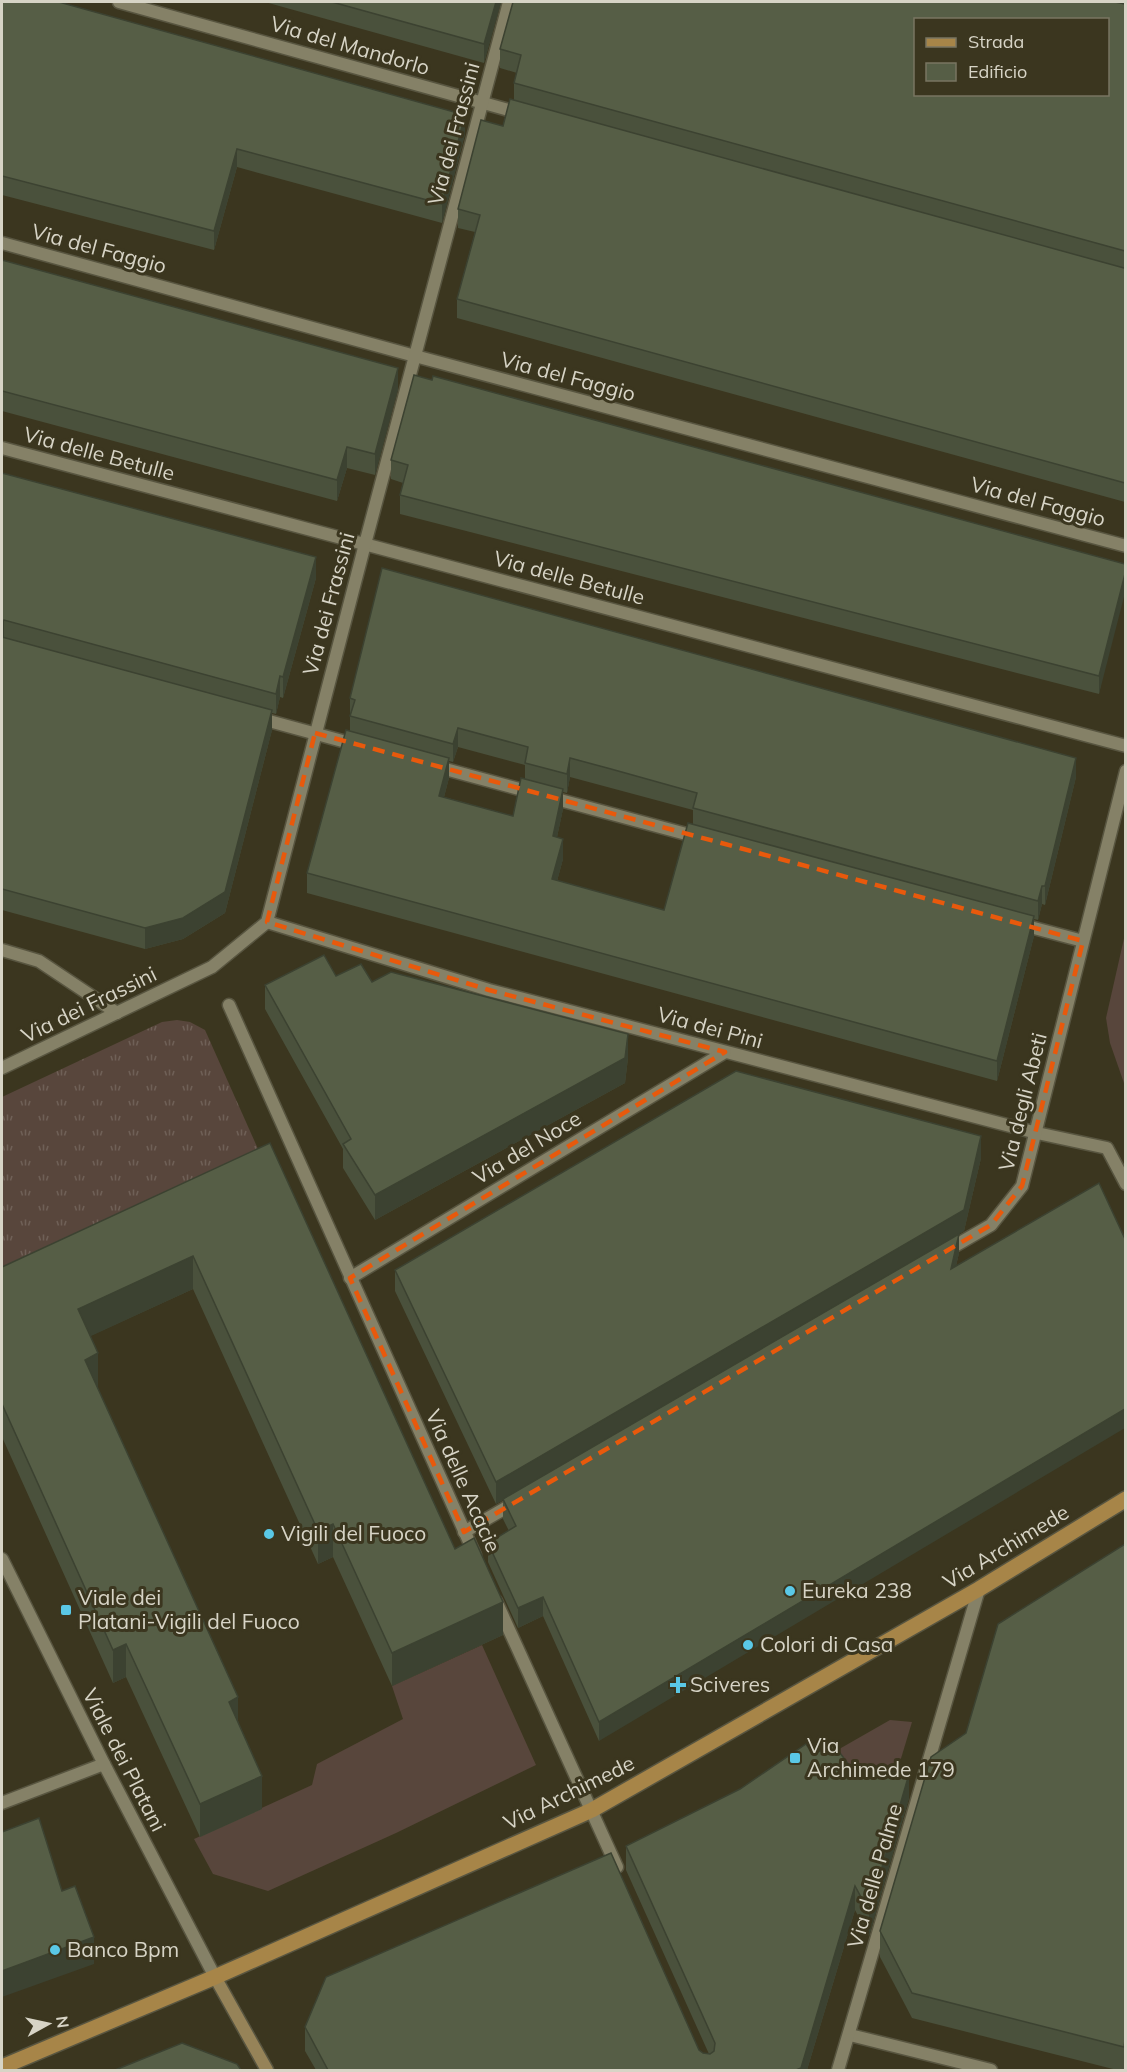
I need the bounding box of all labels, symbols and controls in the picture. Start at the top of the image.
street label: Via del Mandorlo [268,10,433,80]
legend [914,18,1109,96]
text: Strada [968,30,1024,53]
street label: Via dei Frassini [421,59,485,208]
text: Edificio [968,60,1027,83]
street label: Via del Faggio [29,218,170,279]
street label: Via del Faggio [498,346,639,407]
street label: Via delle Betulle [21,420,178,486]
street label: Via del Faggio [968,471,1109,532]
street label: Via dei Frassini [296,529,360,678]
street label: Via delle Betulle [491,544,648,610]
street label: Via dei Frassini [17,960,160,1048]
street label: Via dei Pini [655,1000,766,1054]
street label: Via degli Abeti [992,1030,1052,1174]
street label: Via del Noce [468,1105,585,1190]
street label: Via delle Acacie [421,1405,507,1556]
street label: Via Archimede [938,1498,1073,1594]
place label: Vigili del Fuoco [281,1520,426,1546]
marker: Vigili del Fuoco [262,1527,276,1541]
place label: Eureka 238 [802,1577,912,1603]
place label: Viale dei Platani-Vigili del Fuoco [78,1584,300,1634]
marker: Eureka 238 [783,1584,797,1598]
marker: Viale dei Platani-Vigili del Fuoco [59,1603,73,1617]
place label: Colori di Casa [760,1631,893,1657]
marker: Colori di Casa [741,1638,755,1652]
place label: Sciveres [690,1671,770,1697]
marker: Sciveres [671,1678,685,1692]
street label: Viale dei Platani [78,1684,172,1835]
place label: Via Archimede 179 [807,1732,955,1782]
street label: Via Archimede [499,1749,638,1835]
marker: Via Archimede 179 [788,1751,802,1765]
street label: Via delle Palme [841,1800,907,1951]
place label: Banco Bpm [67,1936,179,1962]
marker: Banco Bpm [48,1943,62,1957]
north arrow [18,1994,78,2054]
text: N [52,2015,74,2029]

